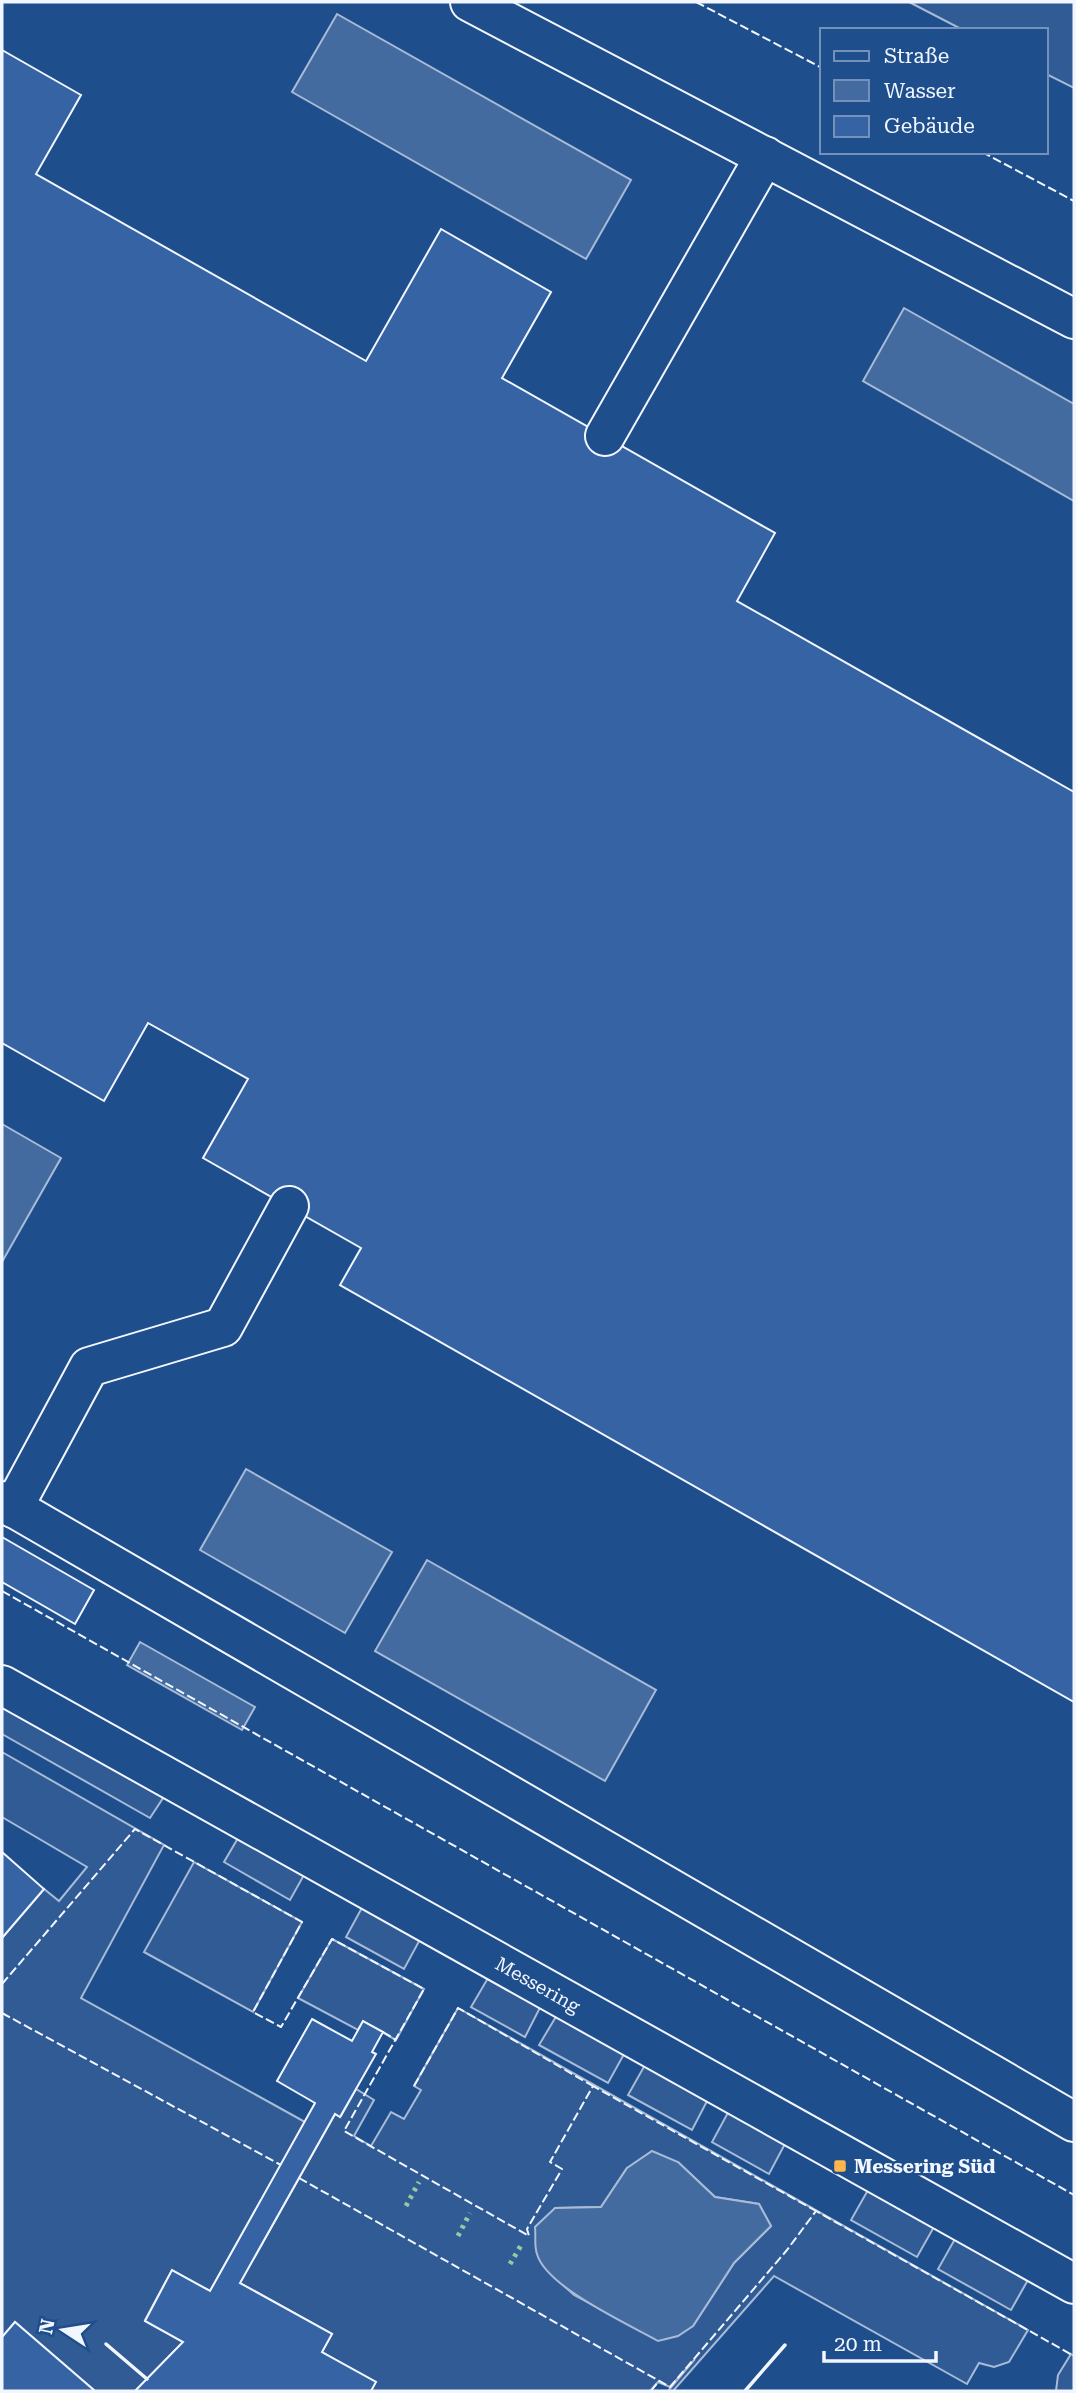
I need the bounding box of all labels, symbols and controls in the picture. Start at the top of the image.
legend [820,28,1048,154]
text: Straße [884,44,949,68]
text: Wasser [884,79,956,103]
text: Gebäude [884,114,975,138]
street label: Messering [491,1952,584,2018]
place label: Messering Süd [854,2155,996,2178]
marker: Messering Süd [832,2158,848,2174]
north arrow [28,2295,98,2365]
text: N [34,2317,60,2336]
scale bar [824,2320,936,2364]
text: 20 m [834,2332,882,2356]

